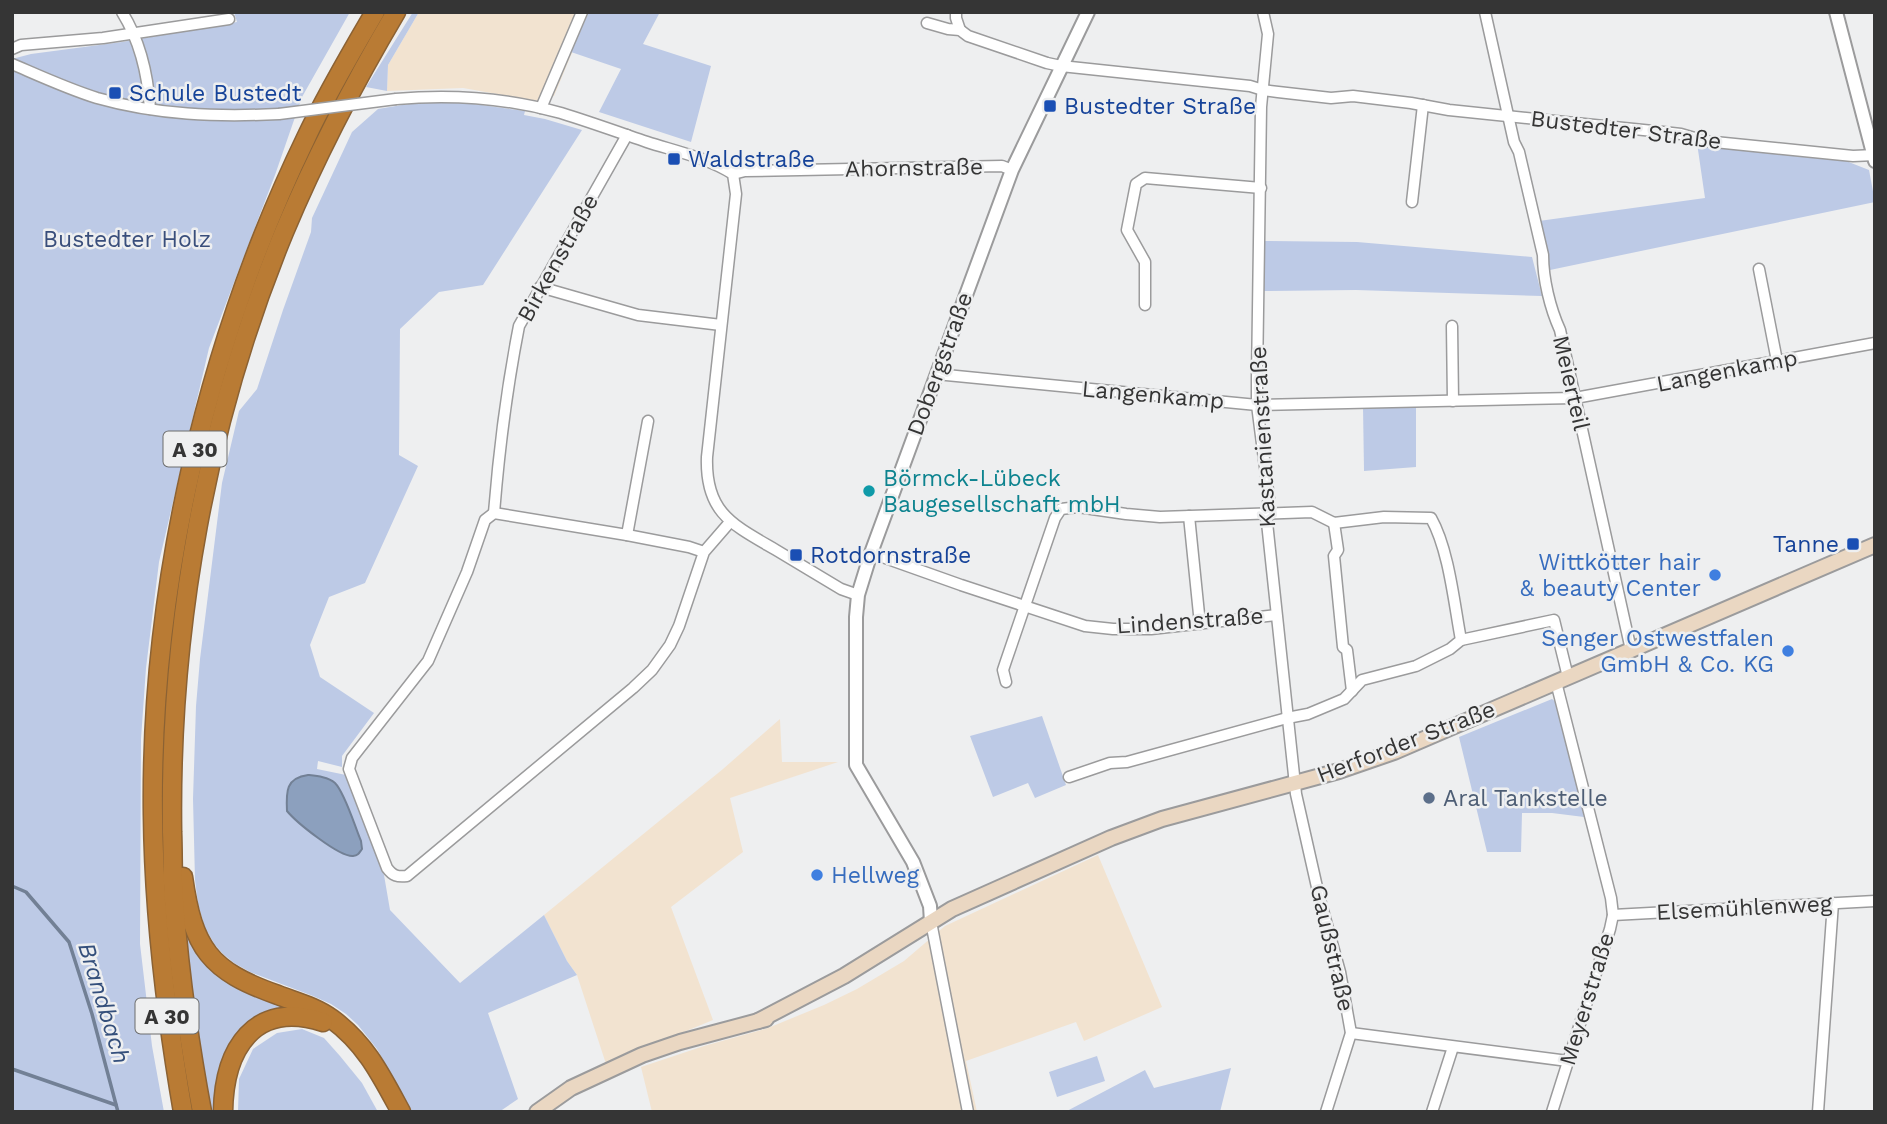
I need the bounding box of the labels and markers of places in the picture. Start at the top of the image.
place label: Schule Bustedt [129,80,302,107]
marker: Schule Bustedt [107,85,123,101]
place label: Bustedter Straße [1064,93,1256,120]
marker: Bustedter Straße [1042,98,1058,114]
place label: Waldstraße [688,146,815,173]
marker: Waldstraße [666,151,682,167]
place label: Börmck-Lübeck Baugesellschaft mbH [883,465,1121,518]
marker: Börmck-Lübeck Baugesellschaft mbH [861,483,877,499]
place label: Tanne [1773,531,1839,558]
marker: Tanne [1845,536,1861,552]
place label: Rotdornstraße [810,542,971,569]
marker: Rotdornstraße [788,547,804,563]
place label: Wittkötter hair & beauty Center [1520,549,1701,602]
marker: Wittkötter hair & beauty Center [1707,567,1723,583]
place label: Senger Ostwestfalen GmbH & Co. KG [1541,625,1774,678]
marker: Senger Ostwestfalen GmbH & Co. KG [1780,643,1796,659]
place label: Aral Tankstelle [1443,785,1608,812]
marker: Aral Tankstelle [1421,790,1437,806]
place label: Hellweg [831,862,920,889]
marker: Hellweg [809,867,825,883]

